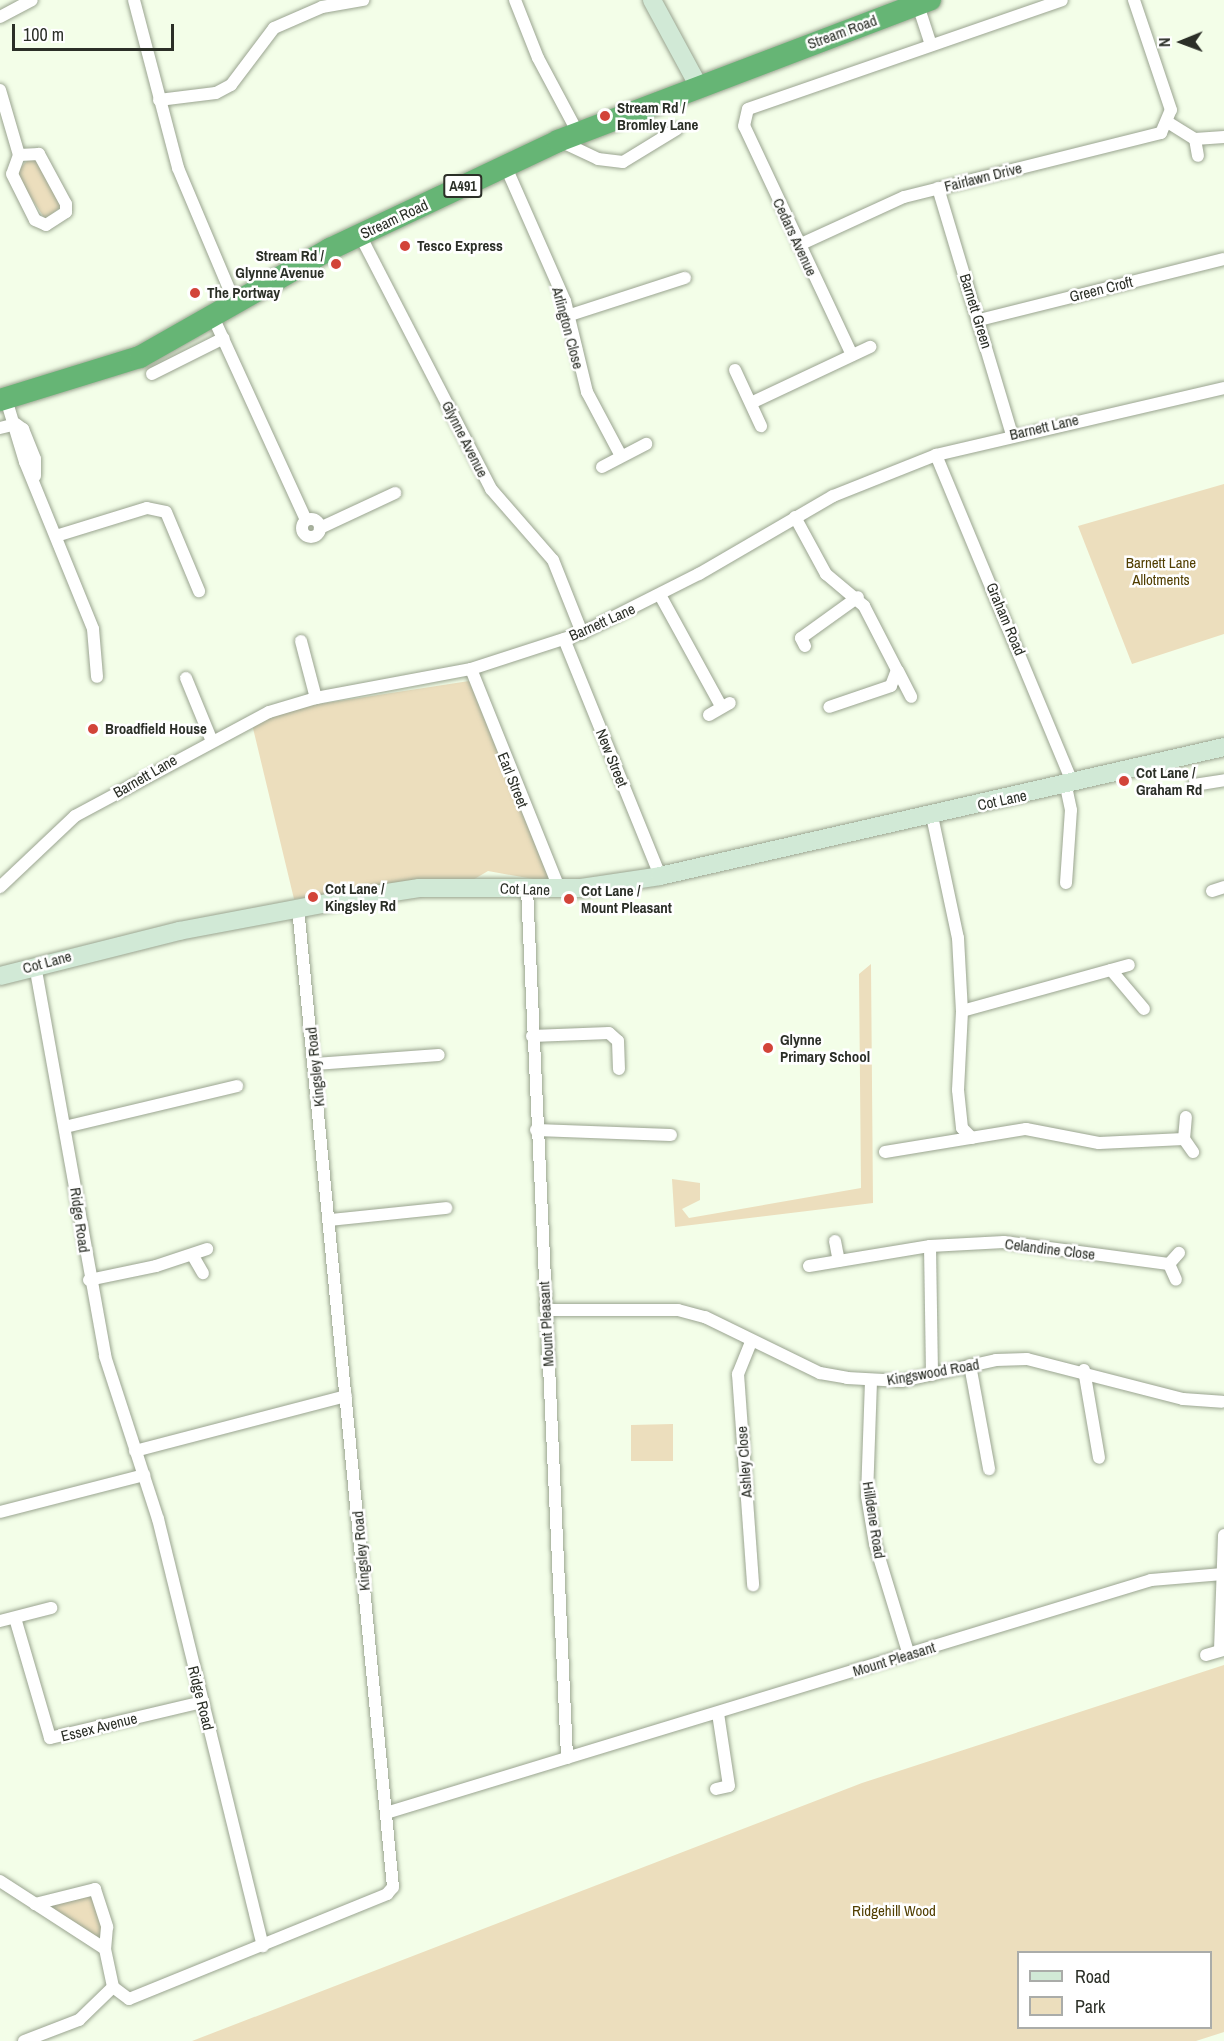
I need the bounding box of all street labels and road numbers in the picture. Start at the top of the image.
street label: Stream Road [805,11,879,53]
street label: Fairlawn Drive [942,159,1024,195]
road number: A491 [442,175,484,197]
street label: Cedars Avenue [769,195,821,279]
street label: Stream Road [357,196,431,242]
street label: Barnett Green [956,271,996,351]
street label: Green Croft [1068,272,1134,306]
street label: Arlington Close [548,285,588,371]
street label: Glynne Avenue [438,398,492,480]
street label: Barnett Lane [1008,410,1080,444]
street label: Graham Road [983,580,1029,658]
street label: Barnett Lane [566,599,638,645]
street label: New Street [592,726,632,790]
street label: Earl Street [494,750,532,810]
street label: Barnett Lane [110,751,180,801]
street label: Cot Lane [976,786,1028,814]
street label: Cot Lane [500,879,550,899]
street label: Cot Lane [21,947,73,977]
street label: Kingsley Road [302,1026,328,1108]
street label: Ridge Road [67,1186,93,1254]
street label: Celandine Close [1004,1235,1096,1263]
street label: Mount Pleasant [535,1281,557,1367]
street label: Kingswood Road [885,1355,981,1389]
street label: Ashley Close [733,1426,755,1498]
street label: Hilldene Road [859,1480,889,1560]
street label: Kingsley Road [349,1510,373,1592]
street label: Mount Pleasant [851,1638,937,1680]
street label: Ridge Road [184,1664,218,1732]
street label: Essex Avenue [59,1709,139,1745]

